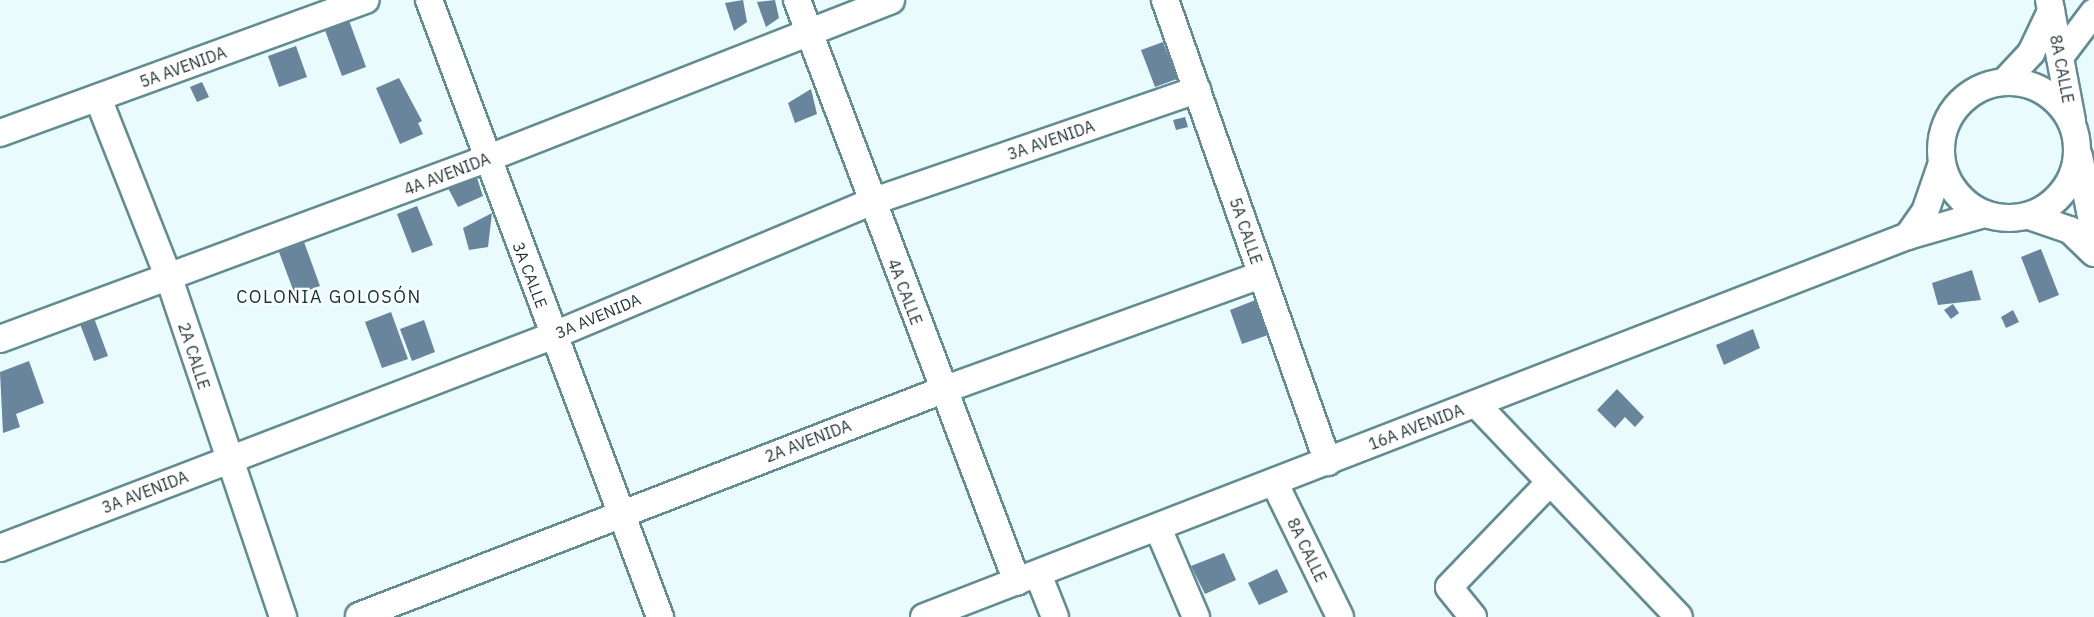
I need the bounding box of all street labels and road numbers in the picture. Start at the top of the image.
street label: 8A CALLE [2046,33,2078,105]
street label: 5A AVENIDA [137,42,229,92]
street label: 3A AVENIDA [1005,116,1097,164]
street label: 4A AVENIDA [401,149,493,199]
street label: 5A CALLE [1226,195,1266,267]
street label: 3A CALLE [509,239,551,311]
street label: 4A CALLE [884,256,926,328]
street label: 3A AVENIDA [552,289,644,343]
street label: 2A CALLE [174,320,214,392]
street label: 16A AVENIDA [1366,400,1466,454]
street label: 2A AVENIDA [762,416,854,466]
street label: 3A AVENIDA [99,467,191,517]
street label: 8A CALLE [1283,515,1331,585]

